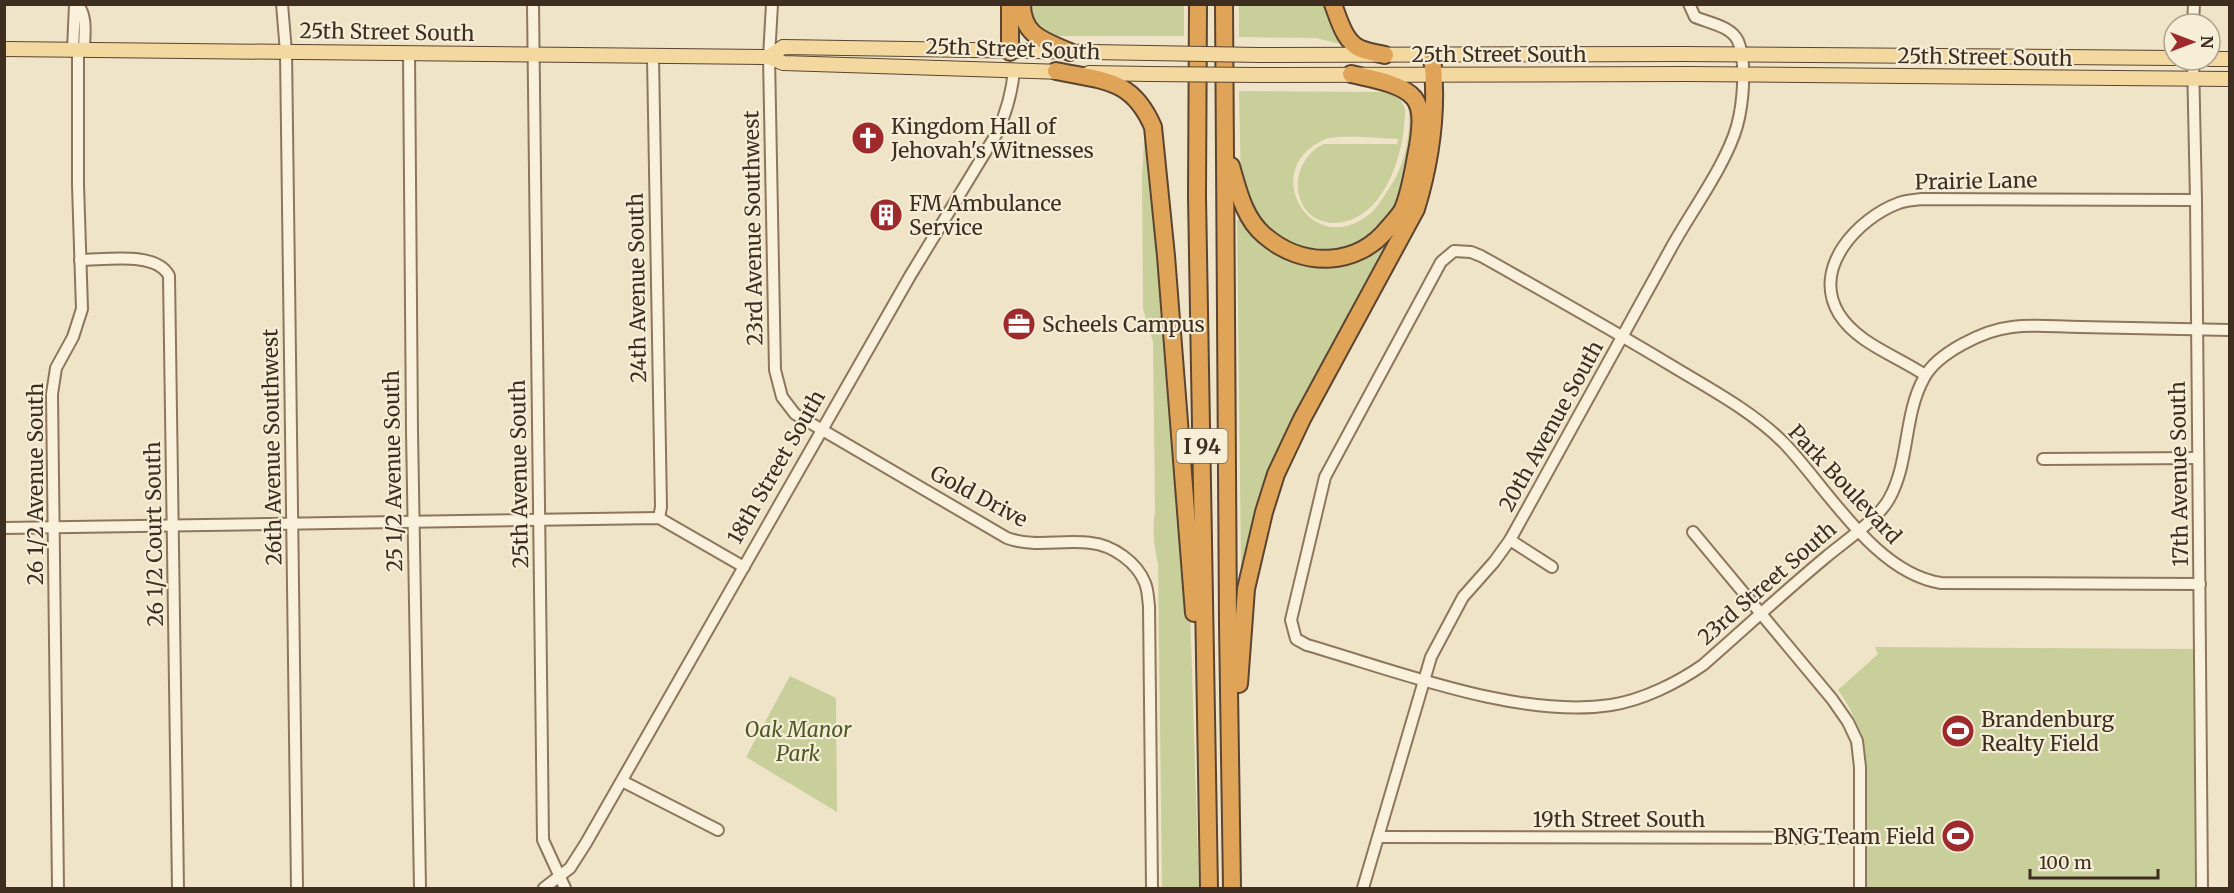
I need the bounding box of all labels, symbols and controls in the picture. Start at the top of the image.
north arrow [2162,12,2222,72]
street label: 25th Street South [299,17,475,47]
street label: 25th Street South [925,32,1101,66]
text: N [2197,36,2217,49]
street label: 25th Street South [1411,41,1587,68]
street label: 25th Street South [1897,42,2073,72]
street label: 23rd Avenue Southwest [737,110,769,346]
place label: Kingdom Hall of Jehovah's Witnesses [890,113,1094,164]
church icon: Kingdom Hall of Jehovah's Witnesses [850,120,886,156]
street label: Prairie Lane [1914,166,2038,196]
place label: FM Ambulance Service [909,190,1062,241]
street label: 24th Avenue South [622,193,652,383]
building icon: FM Ambulance Service [868,197,904,233]
office icon: Scheels Campus [1001,306,1037,342]
place label: Scheels Campus [1042,311,1205,338]
street label: 26th Avenue Southwest [256,328,288,566]
street label: 20th Avenue South [1493,336,1609,516]
street label: 25 1/2 Avenue South [378,370,408,572]
street label: 25th Avenue South [504,379,534,569]
street label: 17th Avenue South [2164,381,2194,567]
street label: 26 1/2 Avenue South [22,383,49,585]
street label: 18th Street South [721,385,831,549]
street label: Park Boulevard [1783,419,1908,550]
road number: I 94 [1176,429,1228,463]
street label: 26 1/2 Court South [139,441,169,627]
street label: Gold Drive [926,459,1032,533]
street label: 23rd Street South [1692,515,1842,650]
place label: Brandenburg Realty Field [1981,706,2114,757]
sports icon: Brandenburg Realty Field [1940,713,1976,749]
park label: Oak Manor Park [744,716,852,767]
street label: 19th Street South [1532,806,1706,833]
sports icon: BNG Team Field [1940,818,1976,854]
place label: BNG Team Field [1773,823,1935,850]
scale bar [2030,842,2158,880]
text: 100 m [2039,851,2092,874]

